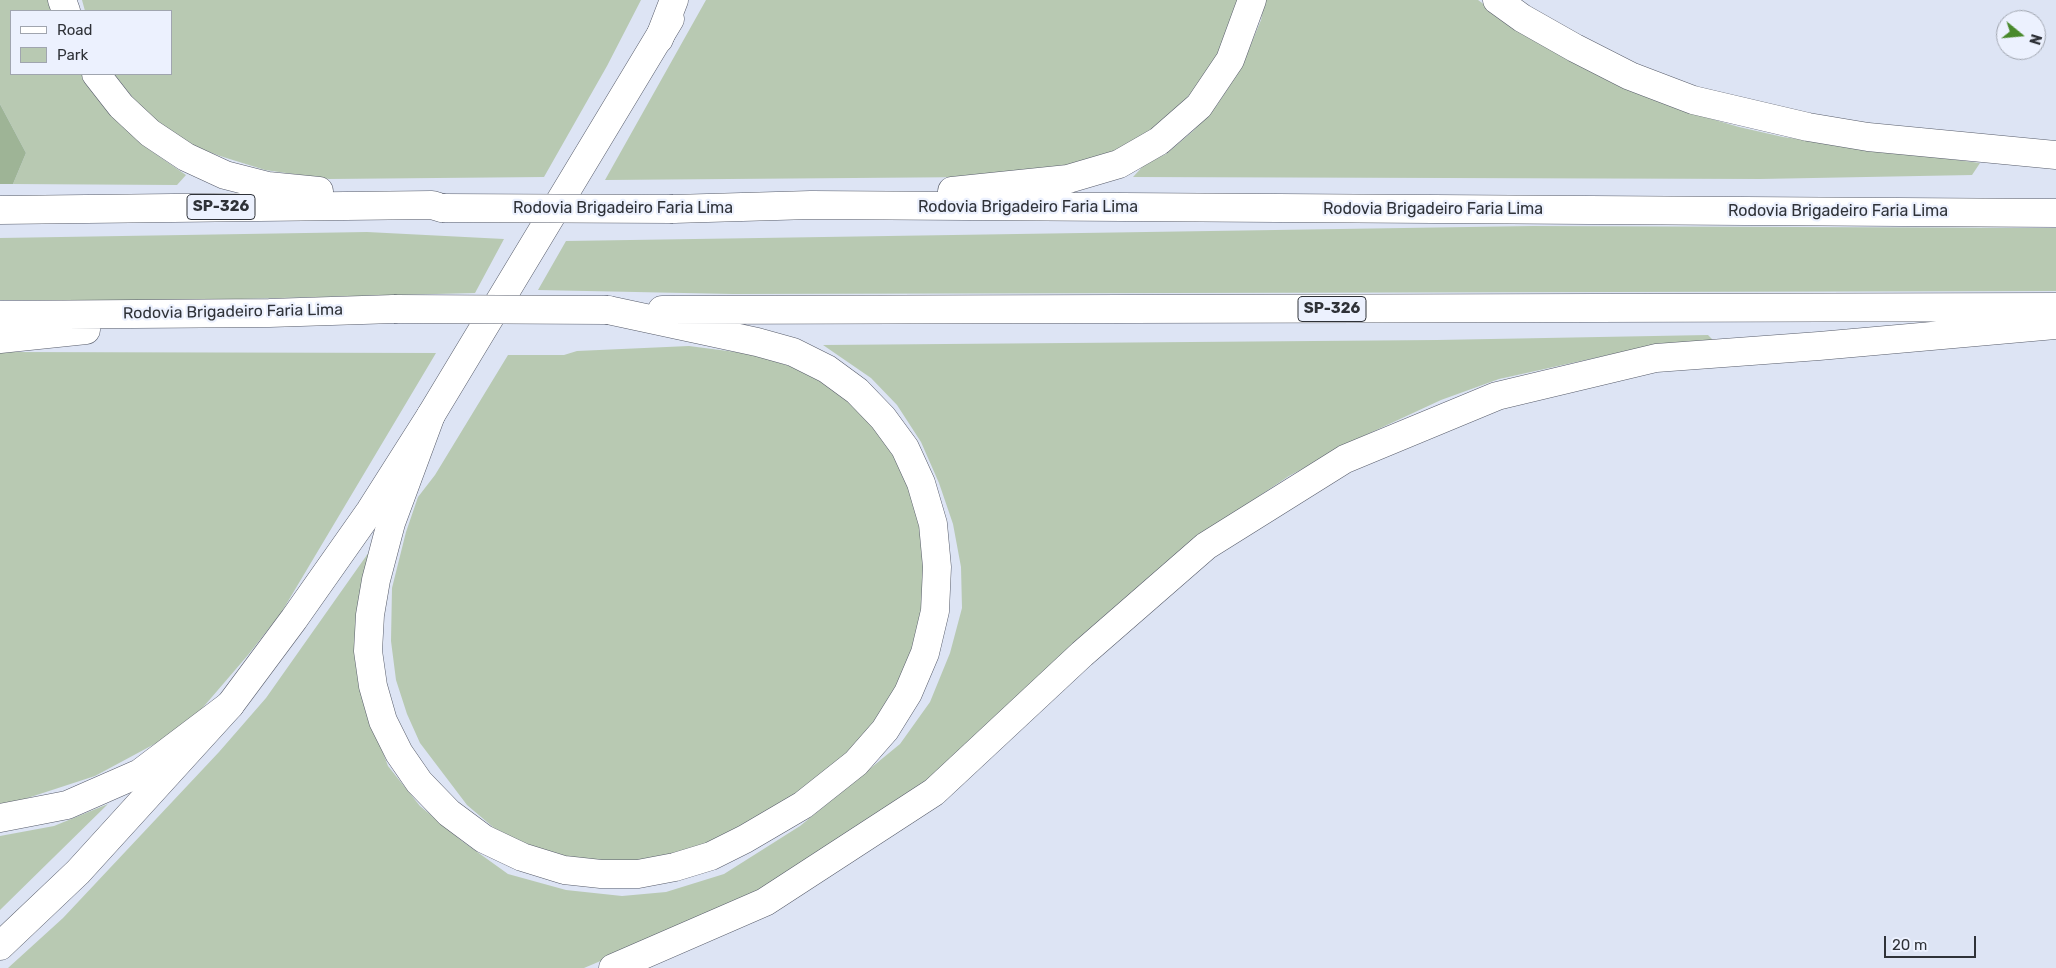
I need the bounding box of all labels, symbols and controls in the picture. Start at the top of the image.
legend [10,10,172,75]
north arrow [1996,10,2046,60]
text: Road [57,21,93,39]
text: N [2025,32,2044,47]
text: Park [57,46,88,64]
road number: SP-326 [187,194,255,220]
street label: Rodovia Brigadeiro Faria Lima [918,197,1138,217]
street label: Rodovia Brigadeiro Faria Lima [513,198,733,218]
street label: Rodovia Brigadeiro Faria Lima [1323,199,1543,219]
street label: Rodovia Brigadeiro Faria Lima [1728,201,1948,221]
road number: SP-326 [1298,296,1366,322]
street label: Rodovia Brigadeiro Faria Lima [123,300,343,324]
scale bar [1886,926,1978,958]
text: 20 m [1892,936,1927,954]

